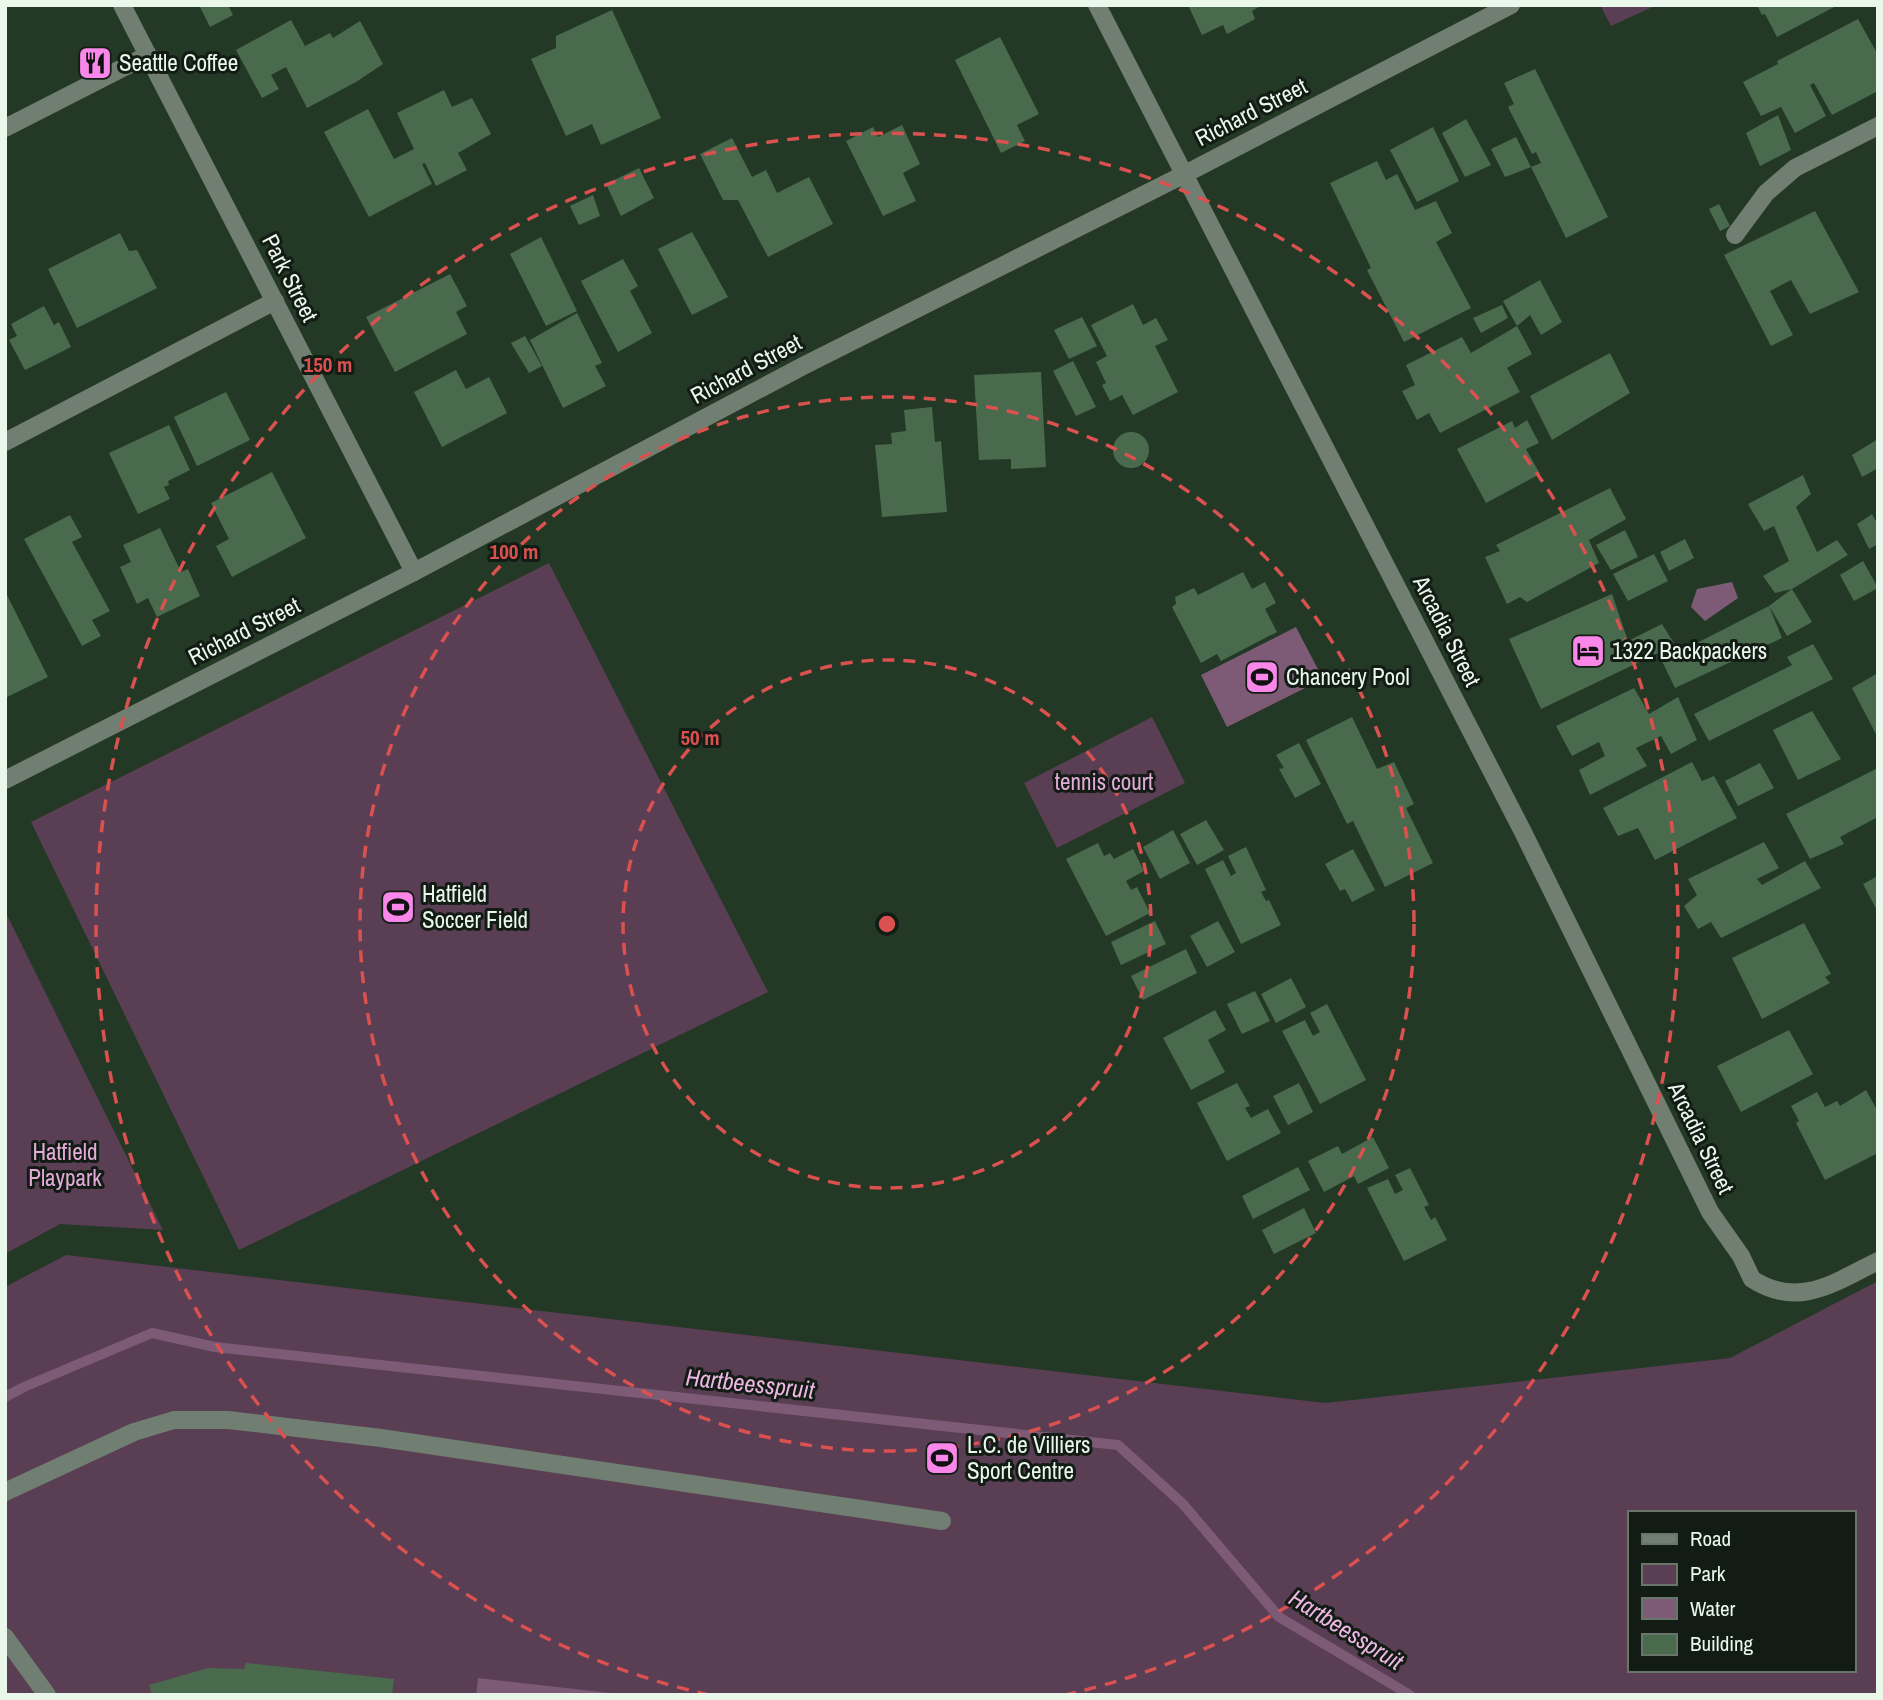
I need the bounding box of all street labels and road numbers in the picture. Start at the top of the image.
street label: Richard Street [1190,70,1312,153]
street label: Park Street [255,229,326,327]
street label: Richard Street [685,326,807,411]
street label: Arcadia Street [1406,569,1489,692]
street label: Richard Street [183,589,305,672]
street label: Arcadia Street [1661,1076,1742,1199]

